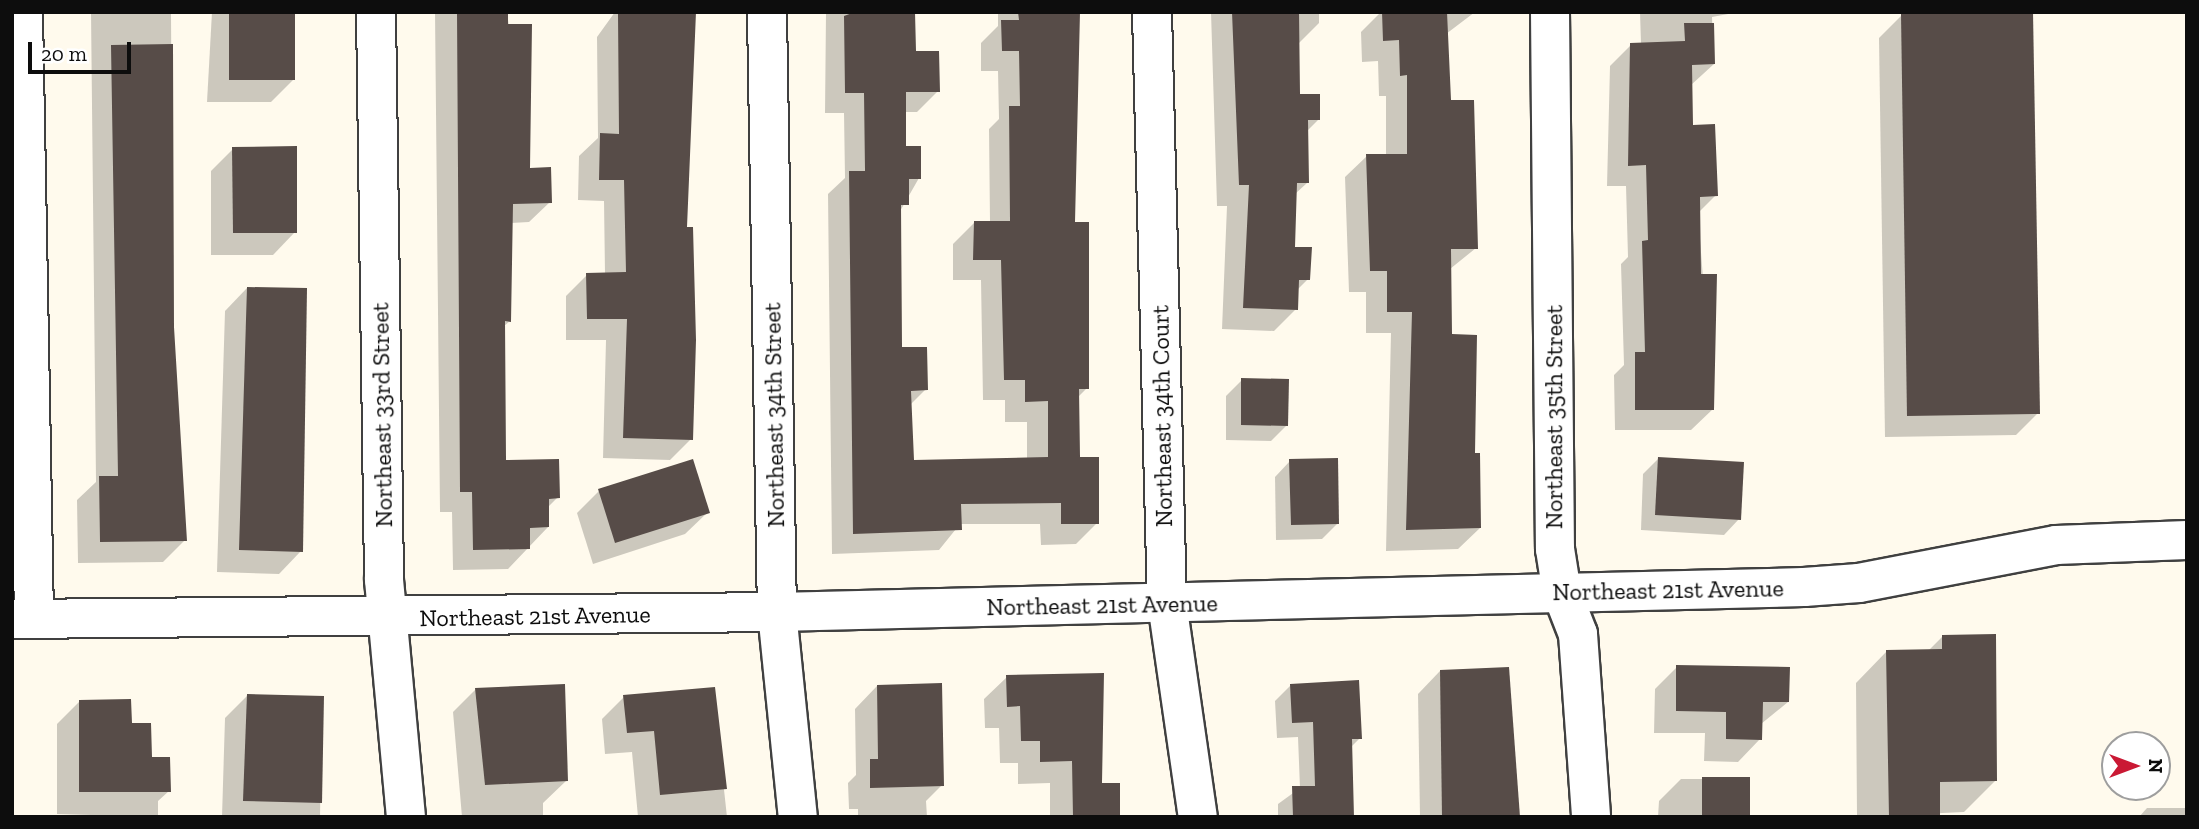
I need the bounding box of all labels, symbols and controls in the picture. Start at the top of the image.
scale bar [32,28,135,72]
text: 20 m [41,41,87,66]
street label: Northeast 33rd Street [366,302,398,528]
street label: Northeast 34th Street [758,302,790,528]
street label: Northeast 34th Court [1146,305,1178,527]
street label: Northeast 35th Street [1540,305,1568,529]
street label: Northeast 21st Avenue [1552,574,1784,606]
street label: Northeast 21st Avenue [986,589,1218,621]
street label: Northeast 21st Avenue [419,600,651,632]
north arrow [2101,731,2171,801]
text: N [2144,759,2167,773]

